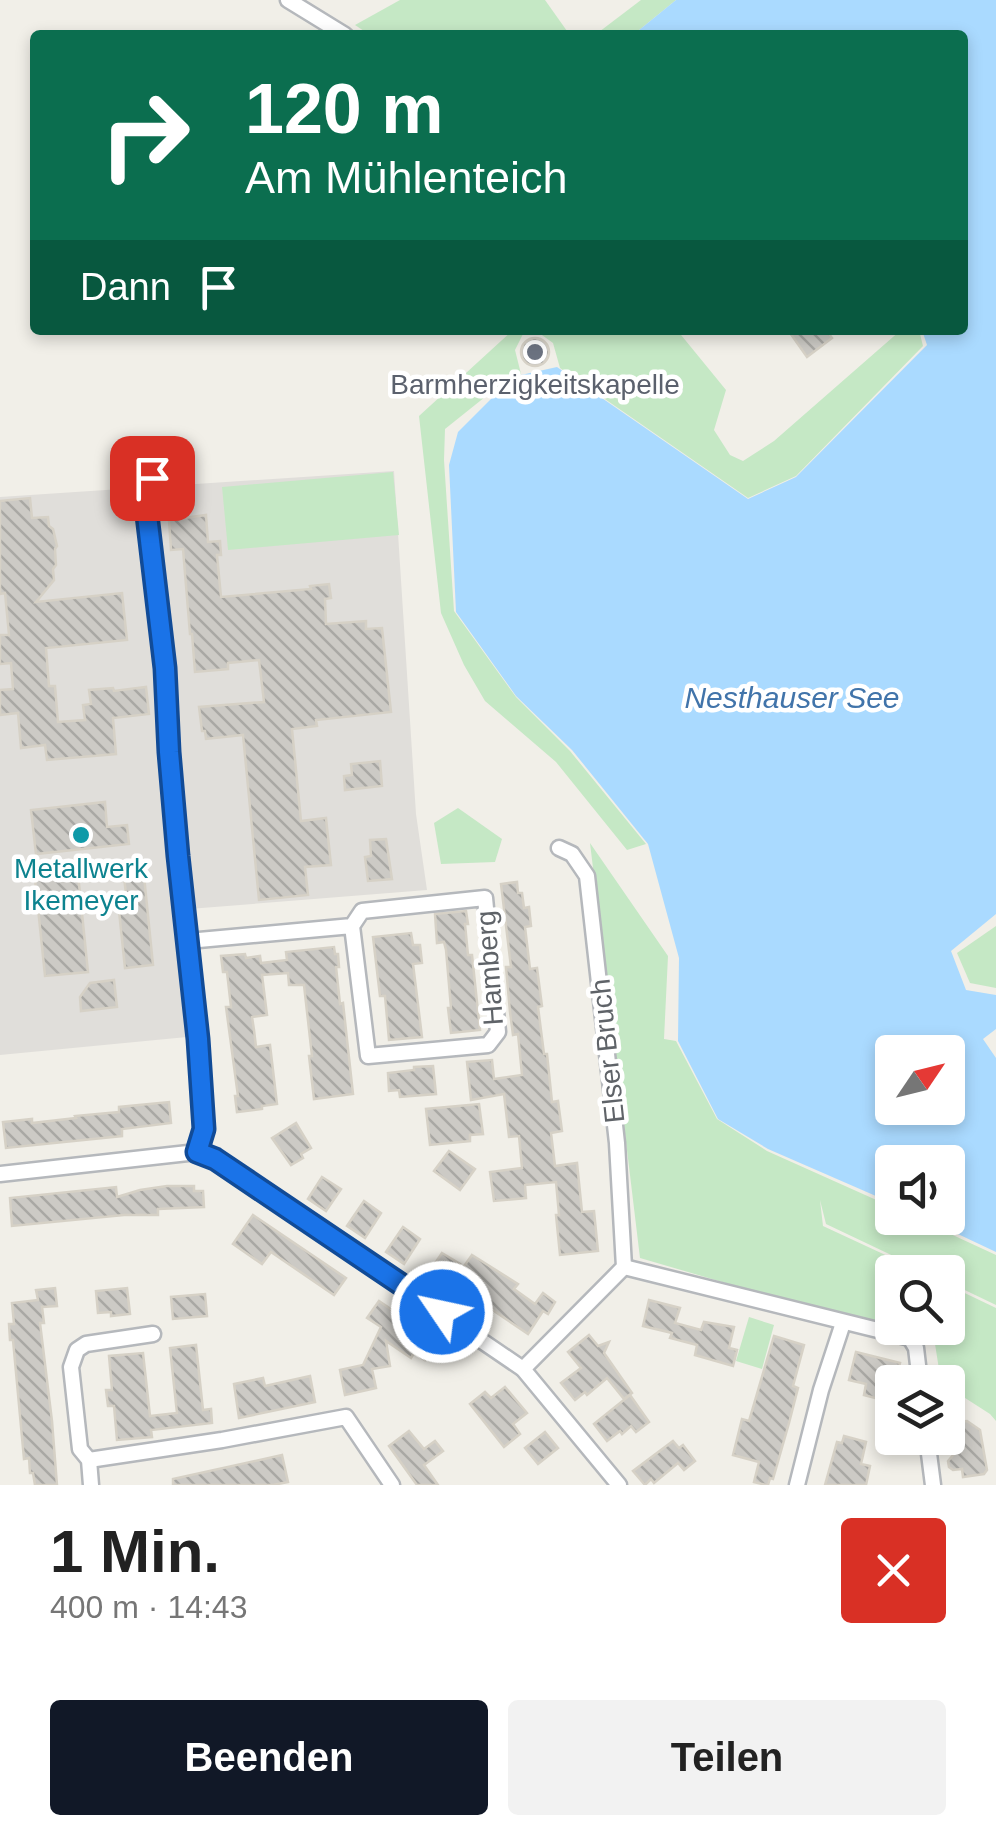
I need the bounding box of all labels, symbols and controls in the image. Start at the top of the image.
icon: right [80,70,210,200]
text: 120 m [245,70,443,148]
text: Am Mühlenteich [245,152,568,203]
icon: arrive [191,260,246,315]
text: Dann [80,266,171,308]
marker: Barmherzigkeitskapelle [524,341,546,363]
place label: Barmherzigkeitskapelle [390,369,680,400]
pin [110,436,195,521]
icon: arrive [125,451,180,506]
water label: Nesthauser See [684,681,900,714]
marker: Metallwerk Ikemeyer [70,824,92,846]
place label: Metallwerk Ikemeyer [14,853,149,916]
street label: Hamberg [470,909,509,1026]
street label: Elser Bruch [585,977,630,1125]
north arrow [875,1035,965,1125]
map controls [875,1035,965,1455]
button: sound [875,1145,965,1235]
button: search [875,1255,965,1345]
position arrow [390,1260,494,1364]
button: layers [875,1365,965,1455]
text: 1 Min. [50,1518,220,1585]
button: close [841,1518,946,1623]
text: 400 m · 14:43 [50,1589,247,1625]
button: Beenden [50,1700,488,1815]
button: Teilen [508,1700,946,1815]

